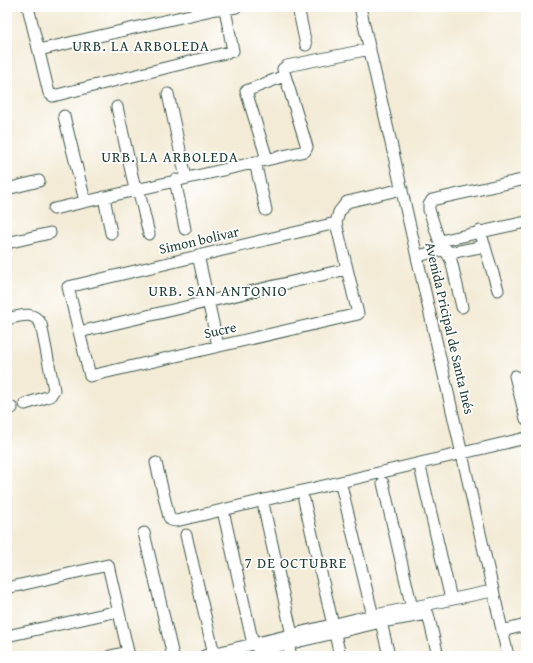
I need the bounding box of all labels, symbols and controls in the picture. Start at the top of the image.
district label: URB. LA ARBOLEDA [72,35,210,56]
district label: URB. LA ARBOLEDA [101,146,239,167]
street label: Simon bolivar [157,221,241,259]
street label: Avenida Pricipal de Santa Inés [420,240,480,416]
district label: URB. SAN ANTONIO [148,280,288,301]
street label: Sucre [202,316,239,343]
district label: 7 DE OCTUBRE [245,552,347,573]

